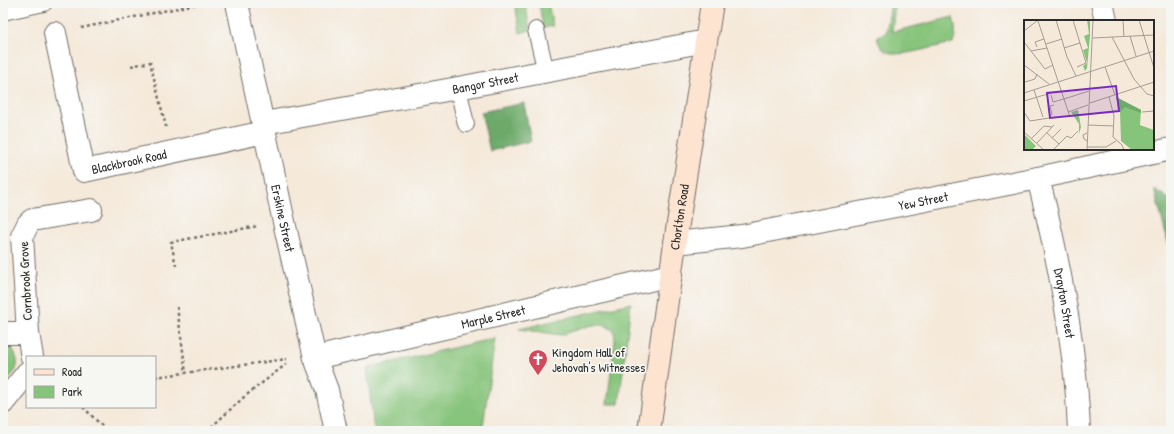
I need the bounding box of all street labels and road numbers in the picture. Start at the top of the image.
street label: Bangor Street [451,68,520,98]
street label: Blackbrook Road [90,144,168,178]
street label: Erskine Street [267,183,300,254]
street label: Chorlton Road [665,183,693,251]
street label: Yew Street [897,187,950,214]
street label: Cornbrook Grove [14,241,36,321]
street label: Drayton Street [1050,267,1080,340]
street label: Marple Street [459,300,528,333]

